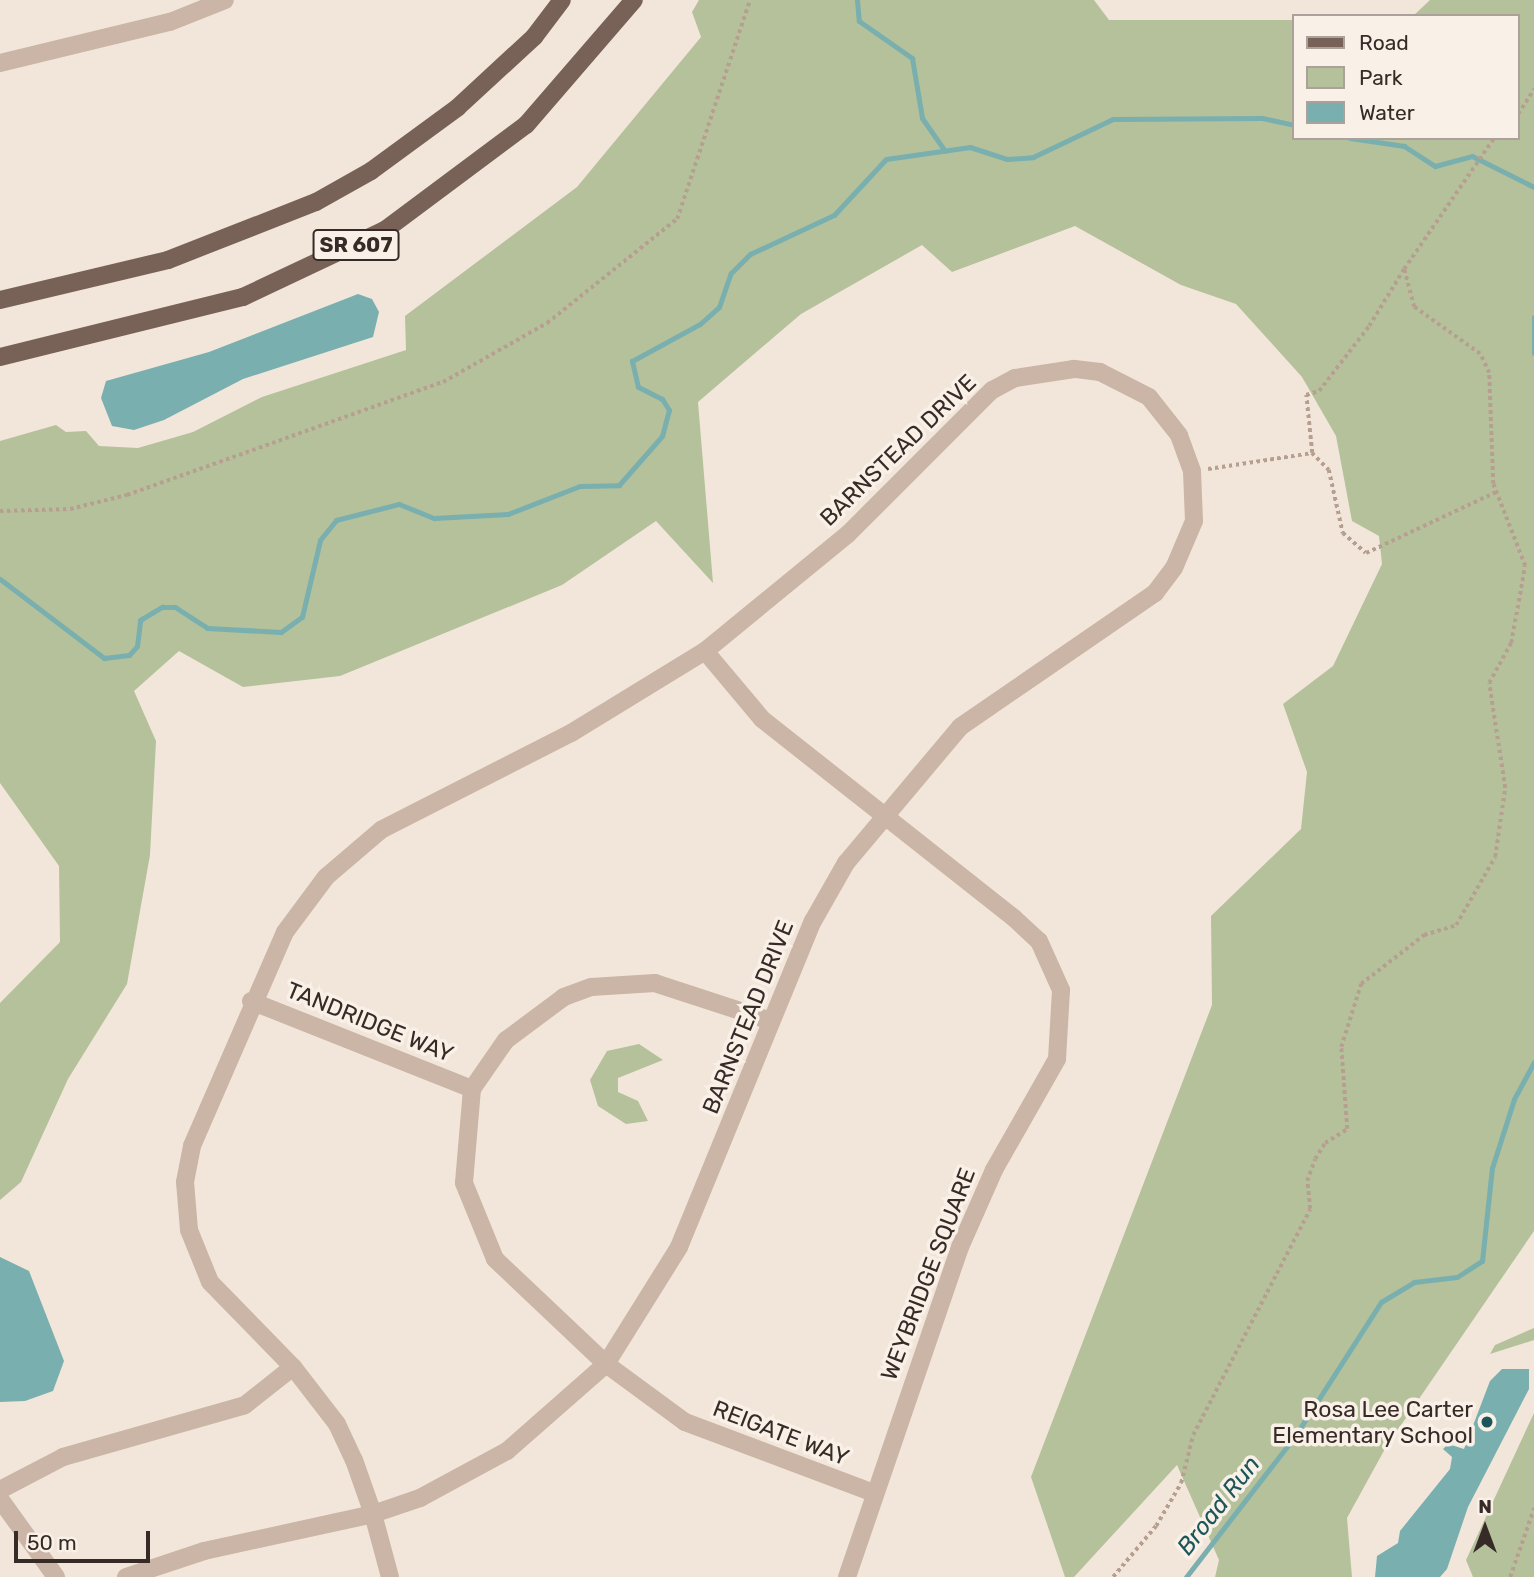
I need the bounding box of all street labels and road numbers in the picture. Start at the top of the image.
road number: SR 607 [312,228,400,262]
street label: BARNSTEAD DRIVE [814,368,982,532]
street label: BARNSTEAD DRIVE [697,916,799,1118]
street label: TANDRIDGE WAY [282,976,458,1068]
street label: WEYBRIDGE SQUARE [875,1164,981,1384]
street label: REIGATE WAY [709,1394,853,1472]

